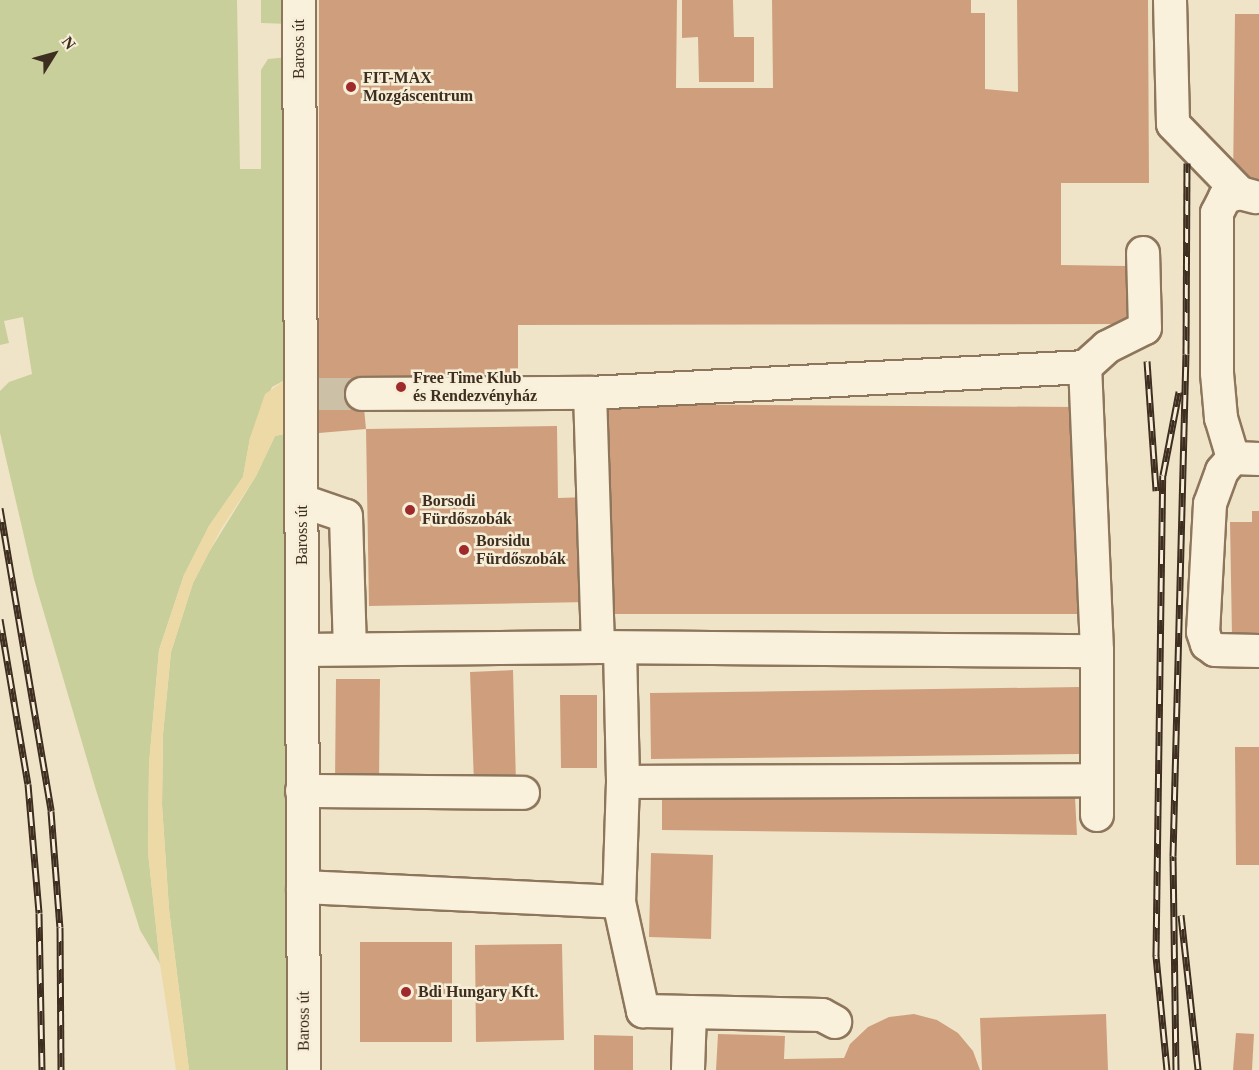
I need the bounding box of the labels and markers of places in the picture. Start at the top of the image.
place label: FIT-MAX Mozgáscentrum [363,68,473,106]
marker: FIT-MAX Mozgáscentrum [344,80,358,94]
place label: Free Time Klub és Rendezvényház [413,368,537,406]
marker: Free Time Klub és Rendezvényház [394,380,408,394]
place label: Borsodi Fürdőszobák [422,491,512,529]
marker: Borsodi Fürdőszobák [403,503,417,517]
place label: Borsidu Fürdőszobák [476,531,566,569]
marker: Borsidu Fürdőszobák [457,543,471,557]
place label: Bdi Hungary Kft. [418,982,538,1002]
marker: Bdi Hungary Kft. [399,985,413,999]

